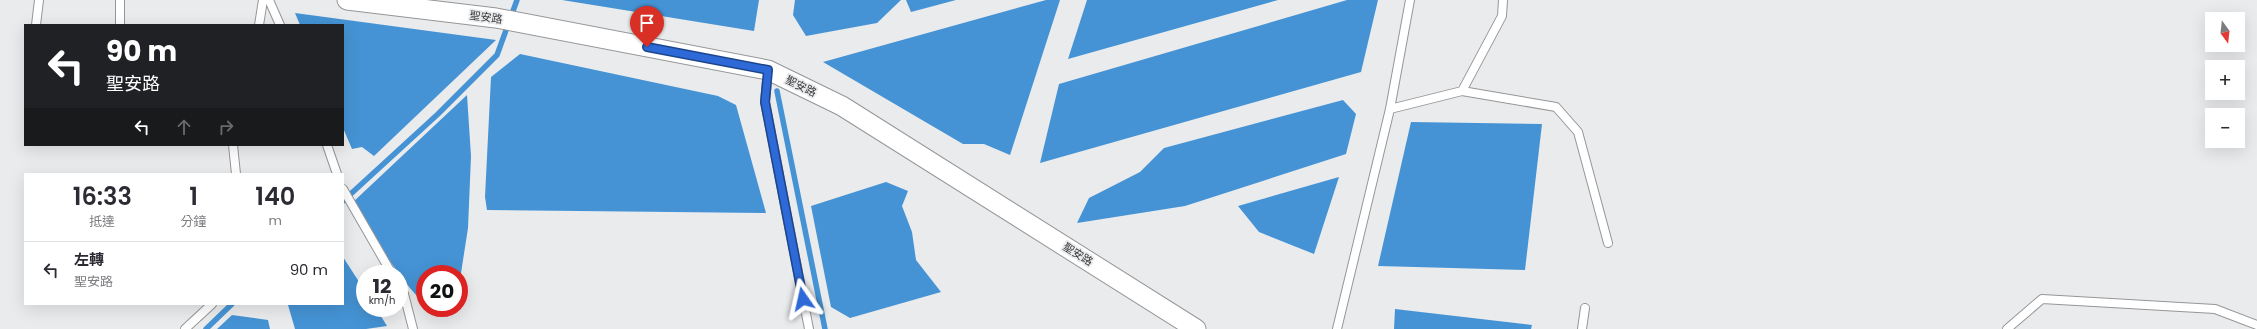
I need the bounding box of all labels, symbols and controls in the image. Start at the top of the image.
pin [630,6,664,47]
street label: 聖安路 [469,7,503,27]
icon: arrive [636,12,658,34]
north arrow [2205,12,2245,52]
map controls [2205,12,2245,148]
text: 90 m [106,32,177,71]
icon: left [40,40,92,92]
button: + [2205,60,2245,100]
text: 聖安路 [106,71,160,96]
street label: 聖安路 [783,72,819,100]
button: − [2205,108,2245,148]
icon: left [131,116,153,138]
icon: ahead [173,116,195,138]
icon: right [215,116,237,138]
text: 16:33 [73,180,132,213]
text: 1 [189,180,198,213]
text: 140 [255,180,295,213]
text: m [269,211,282,230]
text: 抵達 [89,212,115,231]
text: 分鐘 [181,212,207,231]
street label: 聖安路 [1060,238,1096,270]
text: 左轉 [74,249,104,270]
icon: left [40,259,62,281]
text: 90 m [290,259,328,280]
speed limit sign: 20 [416,265,468,317]
text: 聖安路 [74,272,113,291]
text: 12 [373,272,391,300]
position arrow [782,278,824,320]
text: km/h [369,293,395,308]

